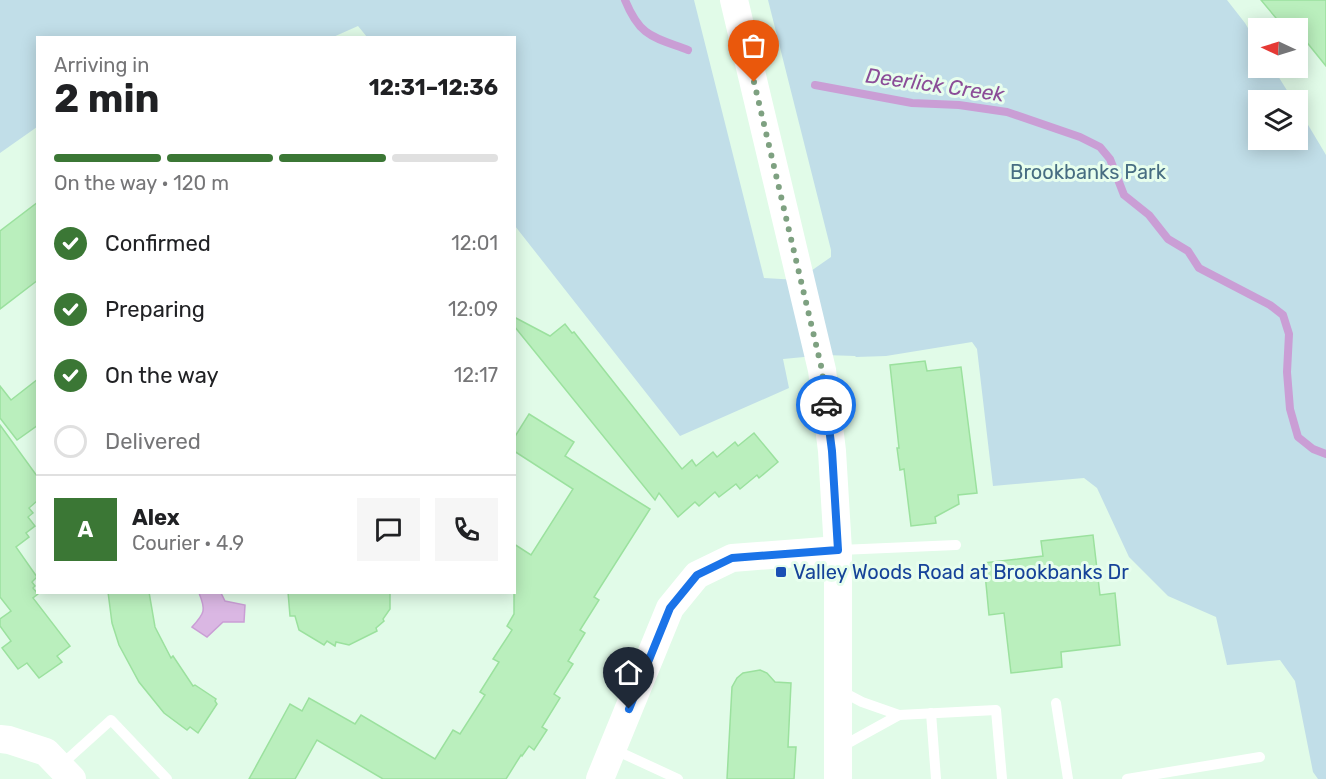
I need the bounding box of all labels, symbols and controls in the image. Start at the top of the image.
north arrow [1248,18,1308,78]
map controls [1248,18,1308,150]
pin [728,20,779,82]
icon: bag [737,29,770,62]
text: Arriving in [54,53,149,77]
water label: Deerlick Creek [864,62,1007,107]
text: 12:31–12:36 [369,74,498,101]
text: 2 min [54,76,160,122]
button: layers [1248,90,1308,150]
park label: Brookbanks Park [1010,160,1167,184]
text: On the way · 120 m [54,171,229,195]
icon: check [54,227,87,260]
text: Confirmed [105,230,211,257]
text: 12:01 [451,231,498,255]
icon: check [54,293,87,326]
text: Preparing [105,296,205,323]
text: 12:09 [448,297,498,321]
icon: check [54,359,87,392]
text: On the way [105,362,219,389]
text: 12:17 [454,363,498,387]
courier [796,375,856,435]
icon: car [810,389,843,422]
text: Delivered [105,428,201,455]
button: chat [357,498,420,561]
button: phone [435,498,498,561]
text: Alex [132,504,180,531]
text: A [78,516,93,543]
text: Courier · 4.9 [132,531,244,555]
place label: Valley Woods Road at Brookbanks Dr [793,560,1129,584]
marker: Valley Woods Road at Brookbanks Dr [774,565,788,579]
pin [603,647,654,709]
icon: home [612,656,645,689]

